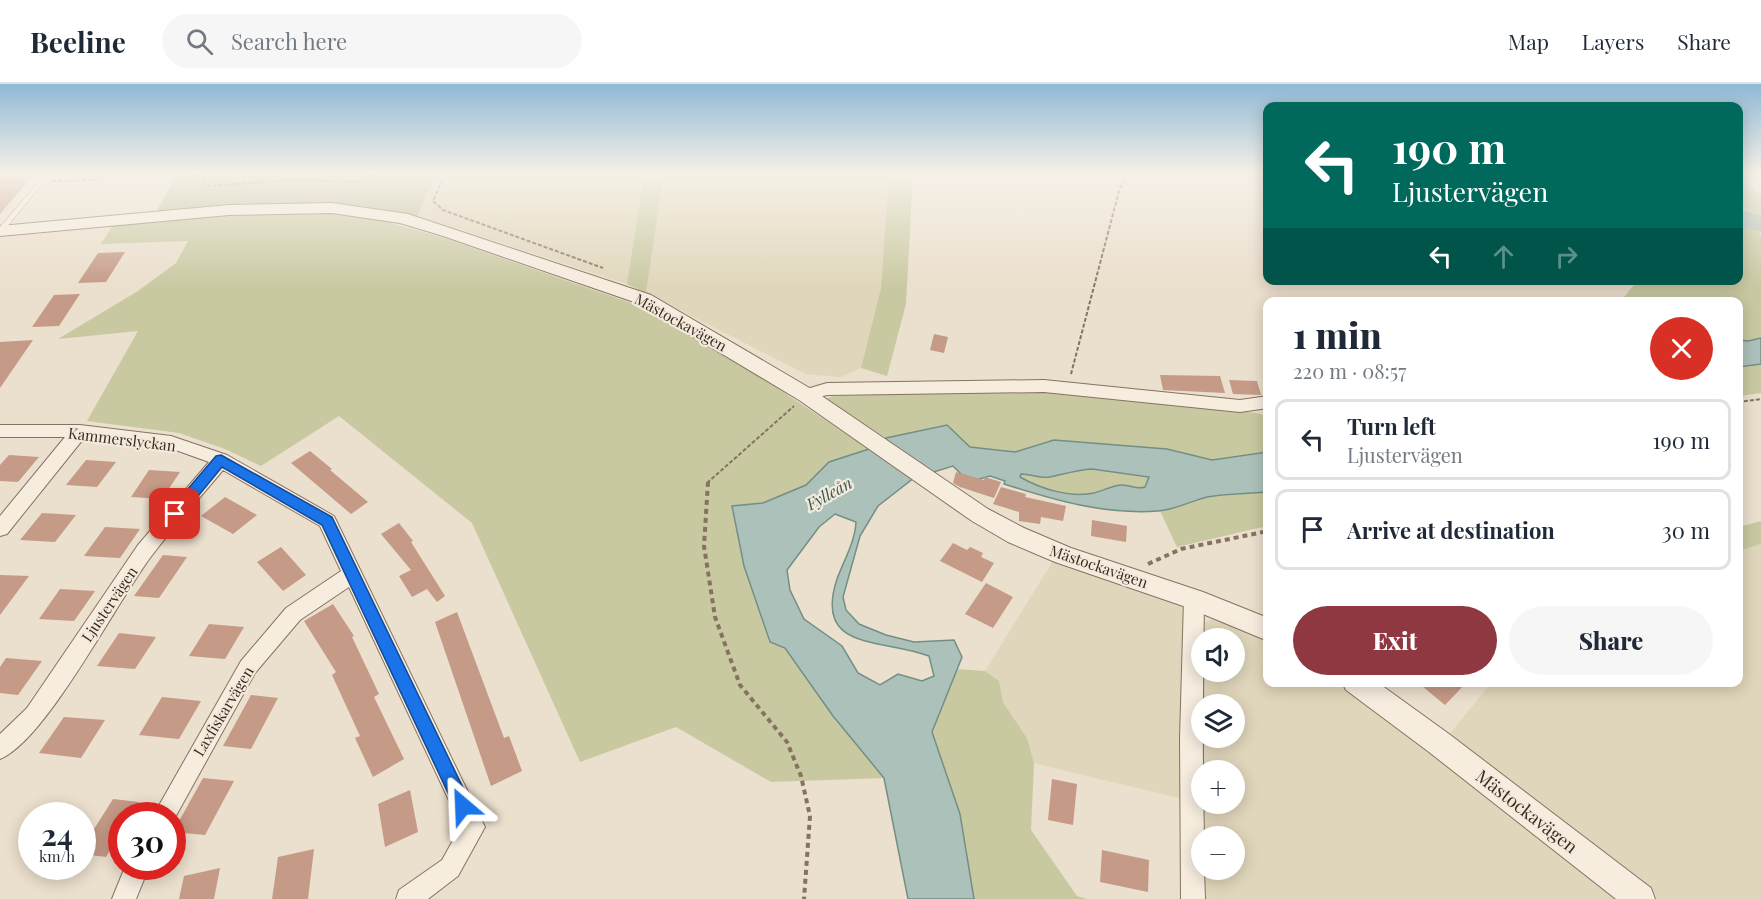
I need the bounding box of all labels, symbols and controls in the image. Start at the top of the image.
search box [162,14,582,68]
text: Beeline [30,23,126,60]
icon: search [183,25,216,58]
text: Search here [231,26,347,56]
text: Map [1508,27,1549,55]
text: Layers [1582,27,1644,55]
text: Share [1677,27,1731,55]
text: 190 m [1392,119,1506,175]
icon: left [1293,126,1371,204]
text: Ljustervägen [1392,173,1548,209]
icon: left [1424,240,1457,273]
icon: ahead [1487,240,1520,273]
icon: right [1550,240,1583,273]
street label: Mästockavägen [631,288,731,356]
text: 1 min [1293,310,1382,358]
button: close [1650,317,1713,380]
text: 220 m · 08:57 [1293,357,1406,384]
text: Turn left [1347,411,1436,441]
street label: Kammerslyckan [67,422,177,456]
icon: left [1296,423,1329,456]
text: 190 m [1652,425,1710,455]
text: Ljustervägen [1347,441,1463,468]
water label: Fylleån [801,472,856,515]
pin [149,488,200,539]
icon: arrive [158,497,191,530]
icon: arrive [1296,513,1329,546]
text: Arrive at destination [1347,515,1555,545]
text: 30 m [1662,515,1710,545]
street label: Mästockavägen [1047,540,1151,592]
street label: Ljustervägen [76,562,142,646]
button: Exit [1293,606,1497,675]
button: Share [1509,606,1713,675]
map controls [1191,628,1245,880]
button: sound [1191,628,1245,682]
street label: Laxfiskarvägen [188,662,258,760]
button: layers [1191,694,1245,748]
button: + [1191,760,1245,814]
street label: Mästockavägen [1471,764,1583,858]
position arrow [431,774,495,838]
speed limit sign: 30 [108,802,186,880]
text: 24 [41,814,73,854]
button: − [1191,826,1245,880]
text: km/h [39,846,75,866]

